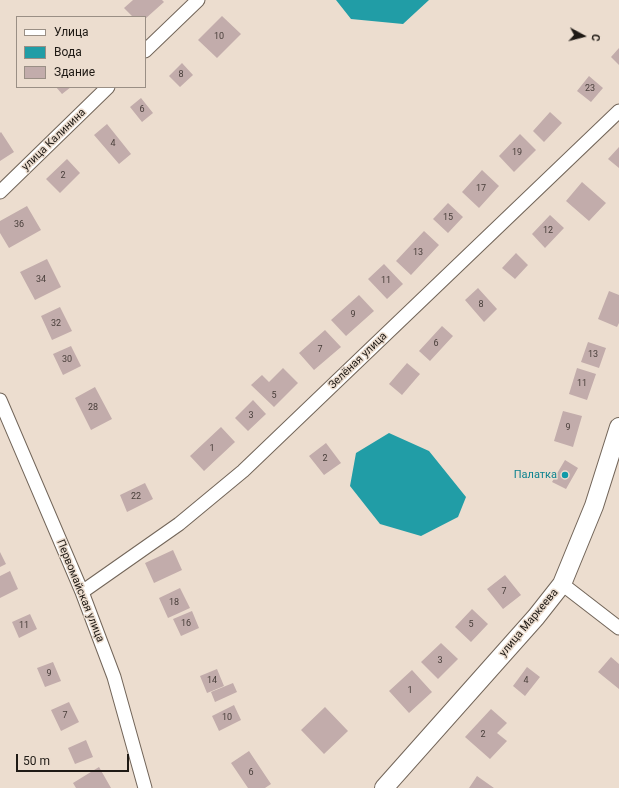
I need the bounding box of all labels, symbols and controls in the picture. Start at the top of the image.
legend [16,16,146,88]
north arrow [563,16,603,56]
text: Улица [54,25,89,39]
house number: 10 [214,32,224,42]
text: С [589,33,602,42]
text: Вода [54,45,82,59]
text: Здание [54,65,95,79]
house number: 8 [178,70,184,80]
house number: 23 [585,84,595,94]
house number: 6 [139,105,145,115]
street label: улица Калинина [19,106,89,174]
house number: 4 [110,139,116,149]
house number: 19 [512,148,522,158]
house number: 2 [60,171,66,181]
house number: 17 [476,184,486,194]
house number: 15 [443,213,453,223]
house number: 36 [14,220,24,230]
house number: 12 [543,226,553,236]
house number: 13 [413,248,423,258]
house number: 34 [36,275,46,285]
house number: 11 [381,276,391,286]
house number: 8 [478,300,484,310]
house number: 9 [350,310,356,320]
house number: 32 [51,319,61,329]
street label: Зелёная улица [326,330,390,392]
house number: 6 [433,339,439,349]
house number: 7 [317,345,323,355]
house number: 13 [588,350,598,360]
house number: 30 [62,355,72,365]
house number: 11 [577,379,587,389]
house number: 5 [271,391,277,401]
house number: 28 [88,403,98,413]
house number: 3 [248,411,254,421]
house number: 9 [565,423,571,433]
house number: 1 [209,444,215,454]
house number: 2 [322,454,328,464]
place label: Палатка [514,468,557,482]
marker: Палатка [560,470,570,480]
house number: 22 [131,492,141,502]
street label: Первомайская улица [53,538,107,644]
street label: улица Маркеева [497,586,561,660]
house number: 7 [501,587,507,597]
house number: 18 [169,598,179,608]
house number: 16 [181,619,191,629]
house number: 5 [468,620,474,630]
house number: 11 [19,621,29,631]
house number: 3 [437,656,443,666]
house number: 9 [46,669,52,679]
house number: 14 [207,676,217,686]
house number: 4 [523,676,529,686]
house number: 1 [407,686,413,696]
house number: 7 [62,711,68,721]
house number: 10 [222,713,232,723]
house number: 2 [480,730,486,740]
scale bar [18,746,131,772]
text: 50 m [23,754,50,768]
house number: 6 [248,768,254,778]

